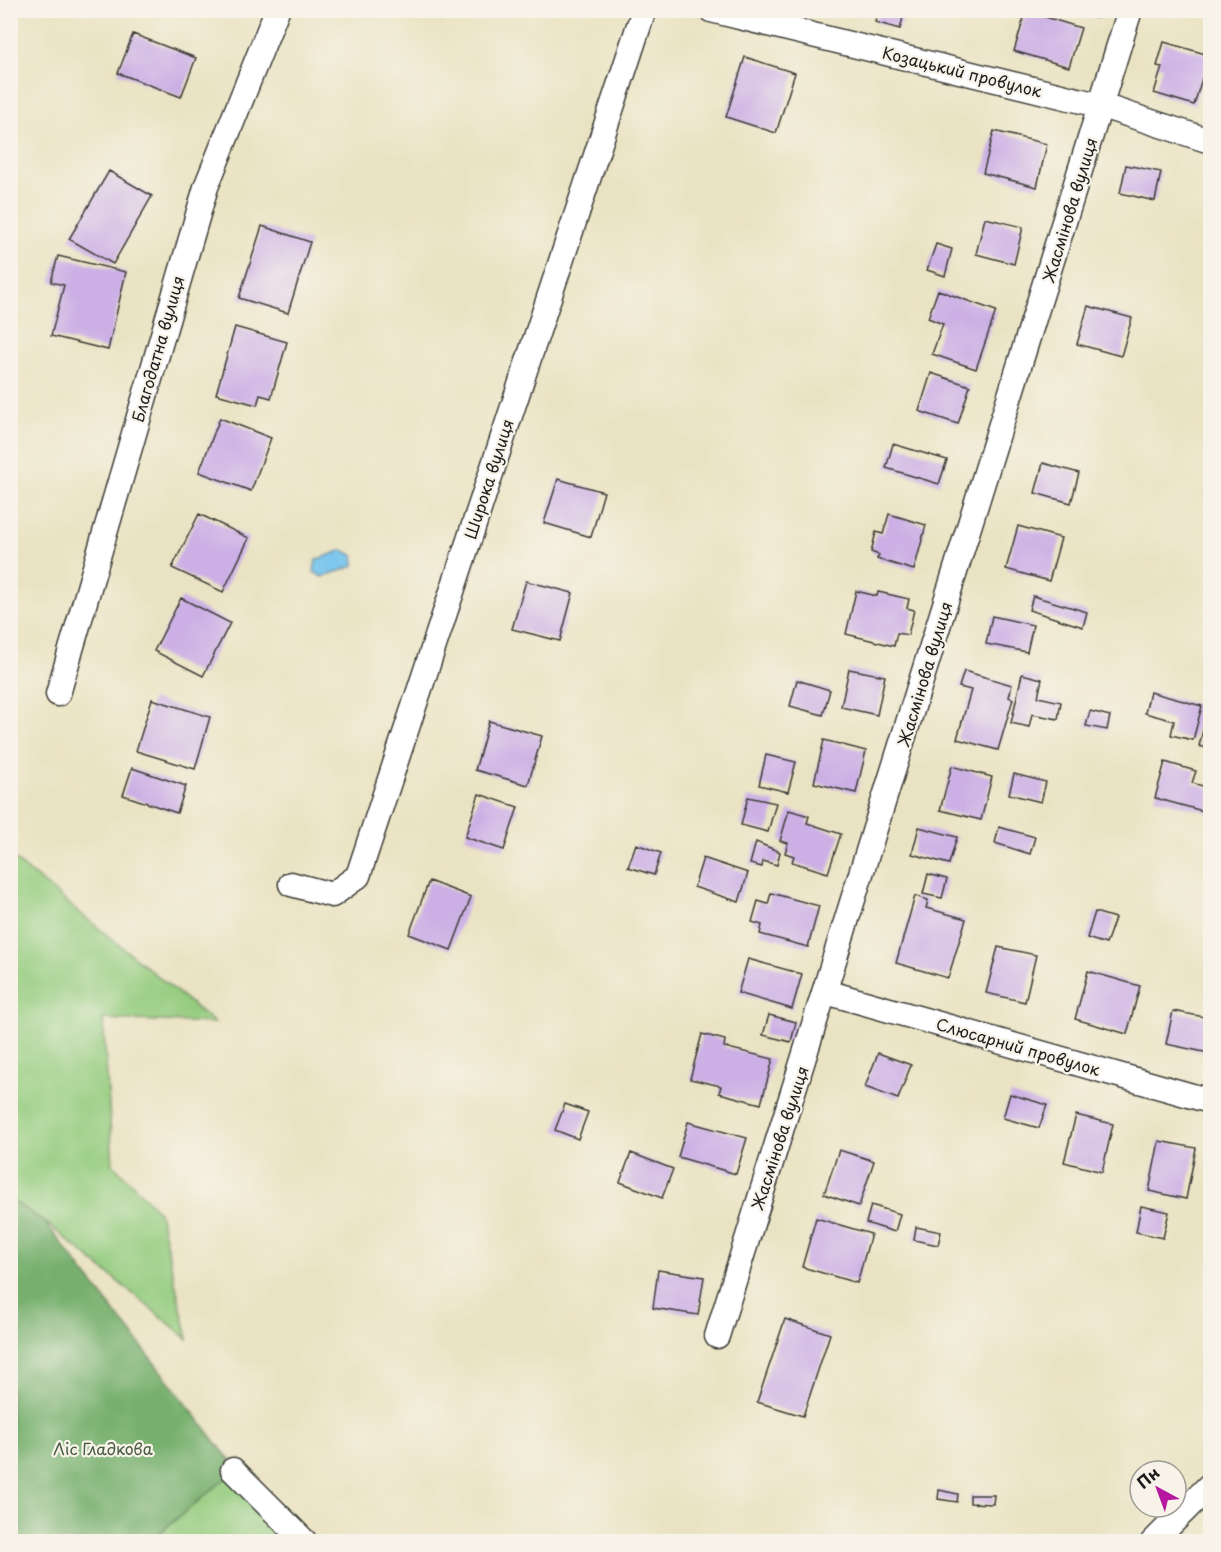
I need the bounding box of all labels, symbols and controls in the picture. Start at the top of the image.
street label: Козацький провулок [880,40,1045,103]
street label: Жасмінова вулиця [1035,135,1102,286]
street label: Благодатна вулиця [125,273,189,425]
street label: Широка вулиця [457,416,519,542]
street label: Жасмінова вулиця [890,599,957,750]
street label: Слюсарний провулок [933,1011,1104,1081]
street label: Жасмінова вулиця [744,1063,814,1214]
park label: Ліс Гладкова [53,1436,153,1460]
north arrow [1128,1459,1188,1519]
text: Пн [1131,1460,1164,1494]

